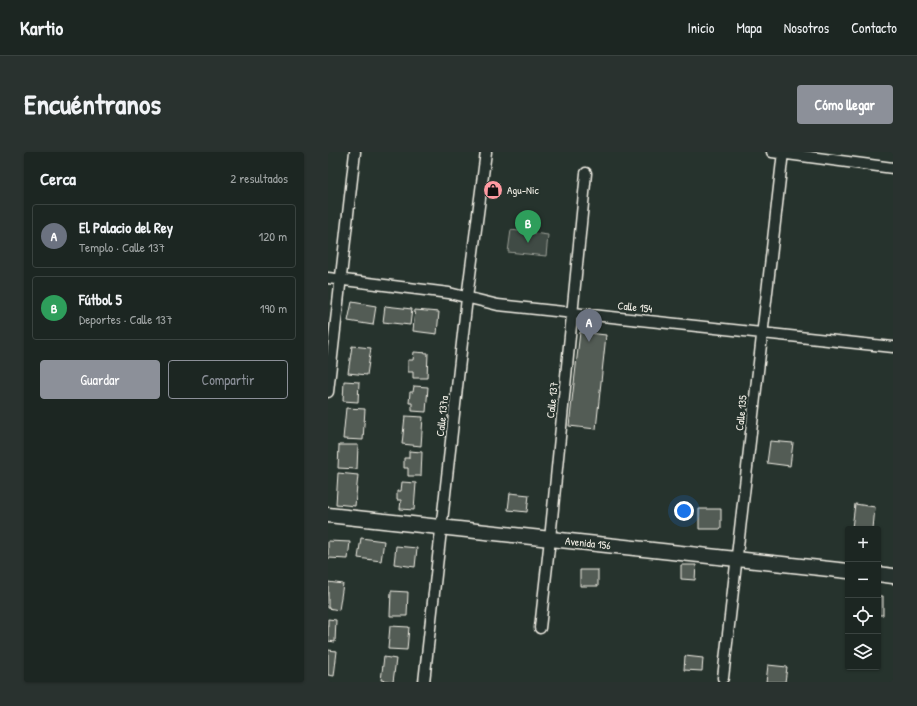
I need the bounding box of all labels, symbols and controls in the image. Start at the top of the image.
text: Kartio [20,15,63,41]
text: Inicio [688,18,714,37]
text: Mapa [736,18,762,37]
text: Nosotros [784,18,829,37]
text: Contacto [851,18,897,37]
text: Encuéntranos [24,85,161,123]
button: Cómo llegar [797,85,893,124]
text: Cerca [40,167,76,190]
text: 2 resultados [230,169,288,187]
shop icon: Agu-Nic [482,179,504,201]
place label: Agu-Nic [507,183,539,197]
pin: B [515,210,541,243]
text: El Palacio del Rey [79,217,173,238]
text: A [51,227,57,245]
text: 120 m [259,227,287,245]
text: Templo · Calle 137 [79,238,165,256]
text: Fútbol 5 [79,289,122,310]
street label: Calle 154 [617,298,653,316]
text: B [51,299,57,317]
text: 190 m [260,299,287,317]
pin: A [576,309,602,342]
text: Deportes · Calle 137 [79,310,172,328]
button: Guardar [40,360,160,399]
button: Compartir [168,360,288,399]
street label: Calle 137 [543,381,561,419]
street label: Calle 137a [433,394,451,437]
street label: Calle 135 [732,394,750,431]
your location [674,501,694,521]
map controls [845,526,881,670]
button: + [845,526,881,562]
street label: Avenida 156 [565,534,612,552]
button: − [845,562,881,598]
button: locate [845,598,881,634]
button: layers [845,634,881,670]

